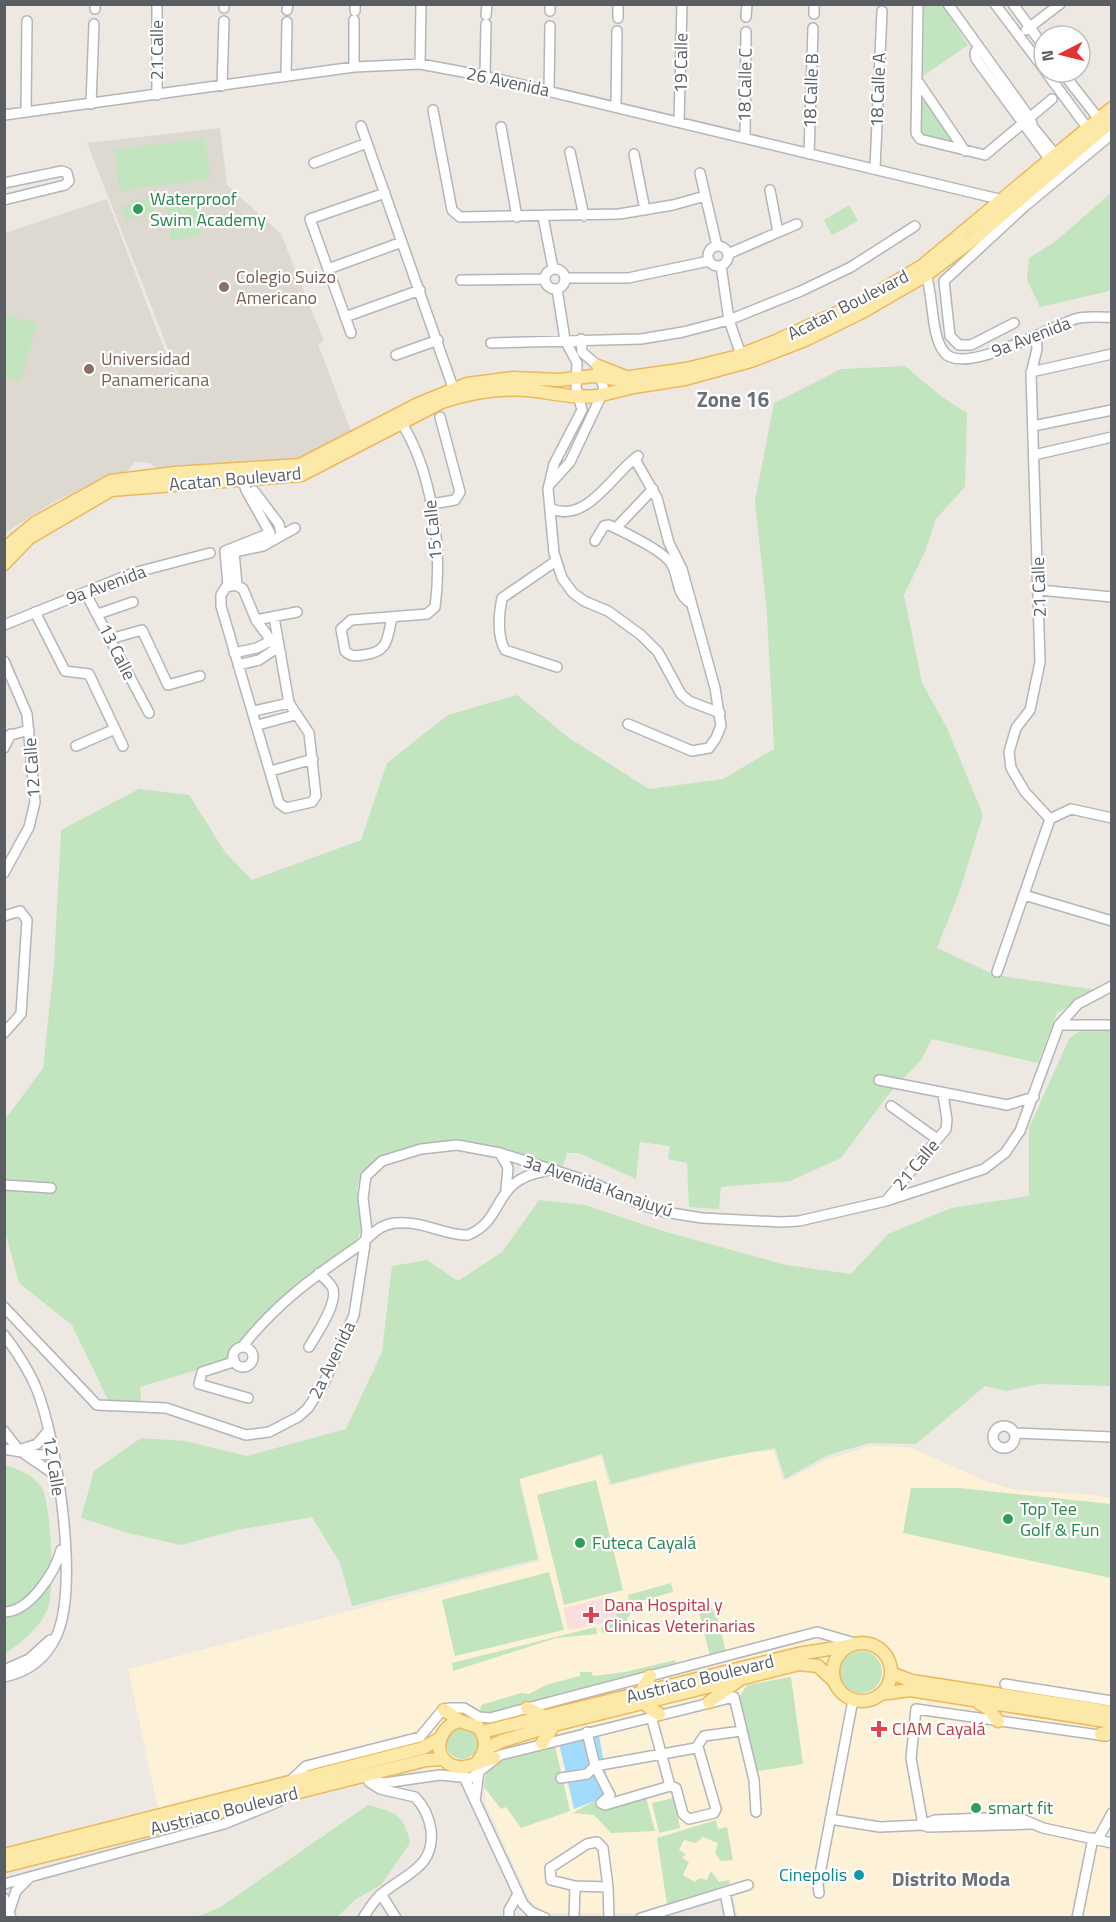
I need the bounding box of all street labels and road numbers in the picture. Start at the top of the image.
street label: 21 Calle [143,20,170,80]
street label: 19 Calle [666,33,695,93]
street label: 18 Calle C [730,48,759,122]
street label: 18 Calle A [863,52,892,128]
street label: 18 Calle B [796,53,825,129]
street label: 26 Avenida [464,60,552,103]
street label: Acatan Boulevard [783,262,913,347]
street label: 9a Avenida [987,309,1074,364]
street label: Acatan Boulevard [168,459,302,498]
street label: 15 Calle [416,499,449,561]
street label: 21 Calle [1024,556,1053,618]
street label: 9a Avenida [62,558,150,611]
street label: 13 Calle [92,619,143,685]
street label: 12 Calle [16,737,47,799]
street label: 21 Calle [886,1133,945,1196]
street label: 3a Avenida Kanajuyú [520,1147,677,1224]
street label: 2a Avenida [301,1316,362,1403]
street label: 12 Calle [36,1434,73,1498]
street label: Austriaco Boulevard [623,1647,777,1710]
street label: Austriaco Boulevard [147,1779,301,1842]

